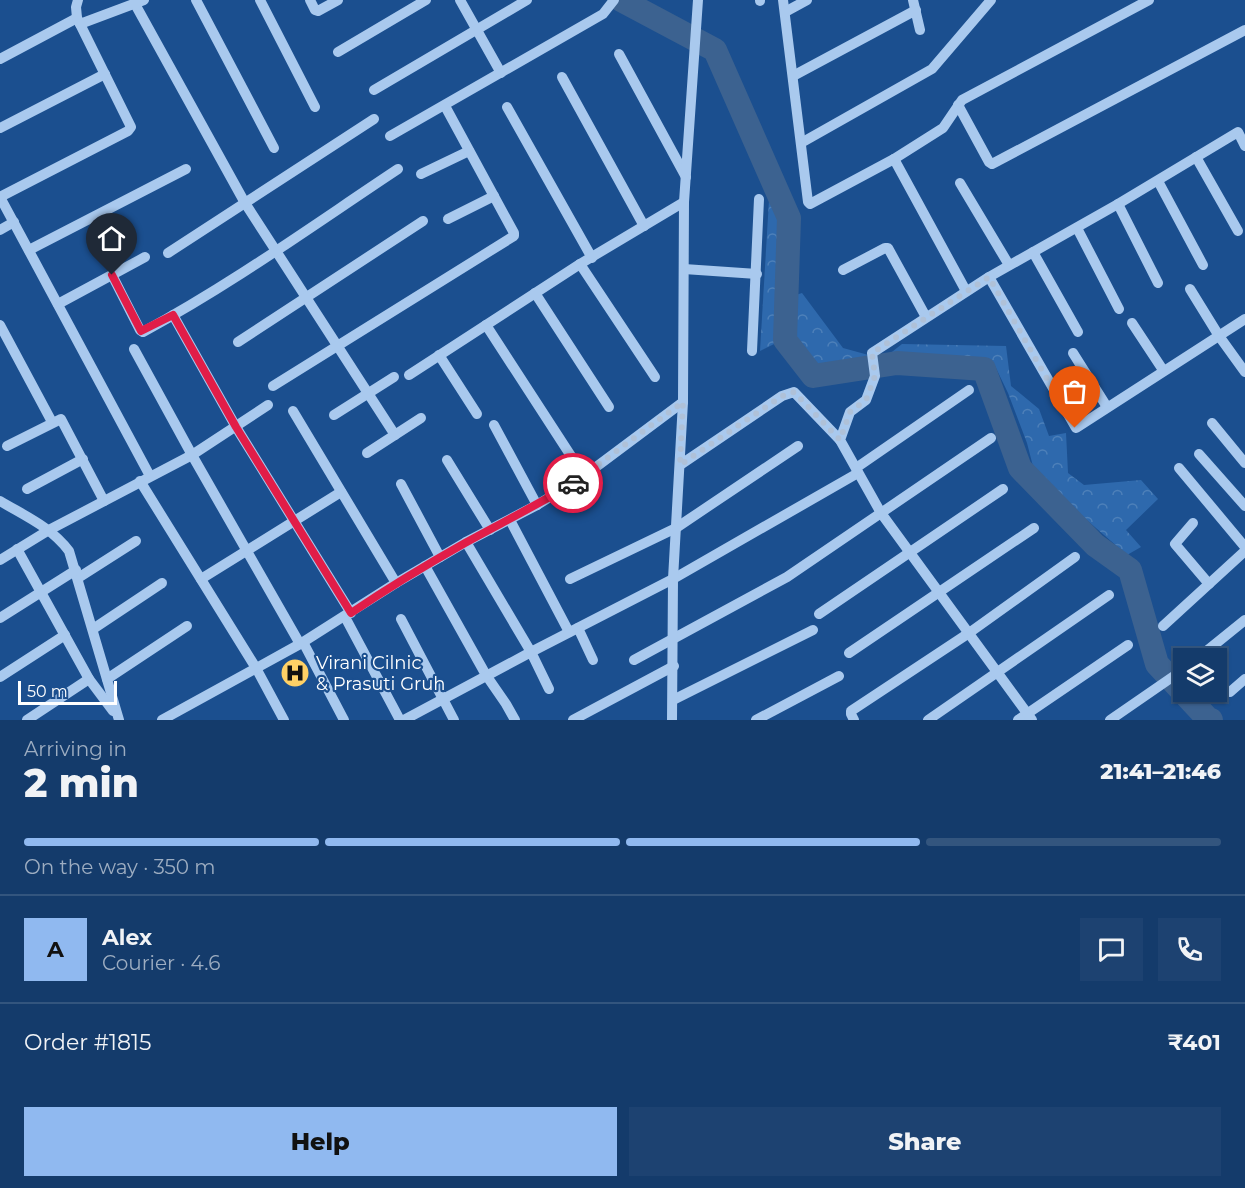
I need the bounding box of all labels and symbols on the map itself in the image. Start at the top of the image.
pin [86,213,137,275]
pin [1049,366,1100,428]
courier [543,453,603,513]
place label: Virani Cilnic & Prasuti Gruh [316,652,446,695]
hospital icon: Virani Cilnic & Prasuti Gruh [279,657,311,689]
scale bar [18,678,117,706]

